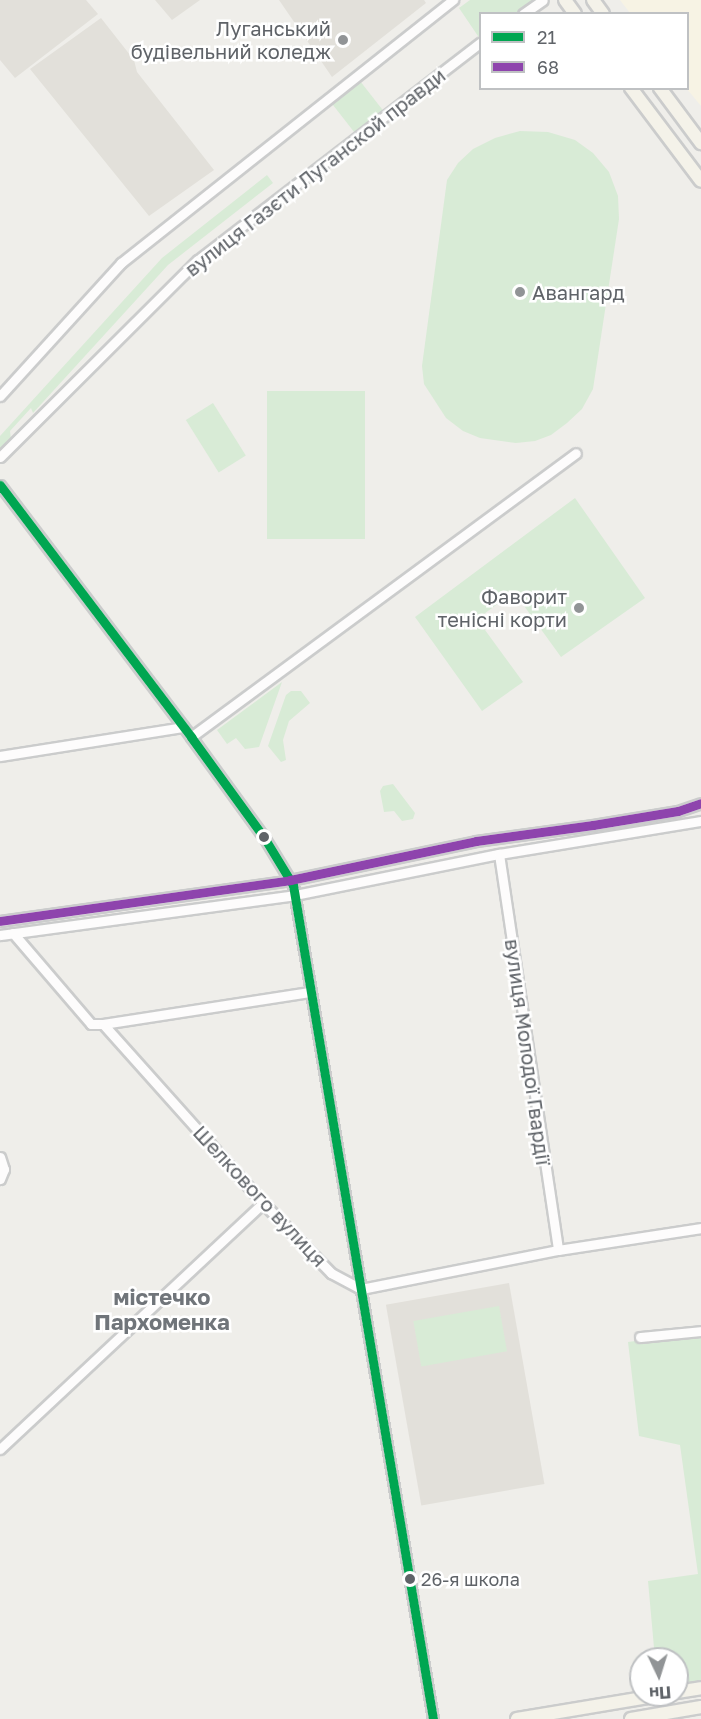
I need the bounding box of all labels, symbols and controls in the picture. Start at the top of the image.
legend [479,12,689,90]
place label: Луганський будівельний коледж [131,16,331,63]
text: 21 [537,26,556,48]
marker: Луганський будівельний коледж [336,33,350,47]
text: 68 [537,56,559,78]
street label: вулиця Газєти Луганской правди [180,63,450,281]
place label: Авангард [532,280,624,304]
marker: Авангард [513,285,527,299]
place label: Фаворит тенісні корти [438,584,567,631]
marker: Фаворит тенісні корти [572,601,586,615]
unlabelled marker [258,831,270,843]
street label: вулиця Молодої Гвардії [500,937,556,1167]
street label: Шелкового вулиця [188,1120,332,1272]
district label: містечко Пархоменка [94,1283,230,1334]
place label: 26-я школа [421,1568,520,1590]
marker: 26-я школа [404,1573,416,1585]
north arrow [629,1647,689,1707]
text: Пн [649,1682,672,1704]

